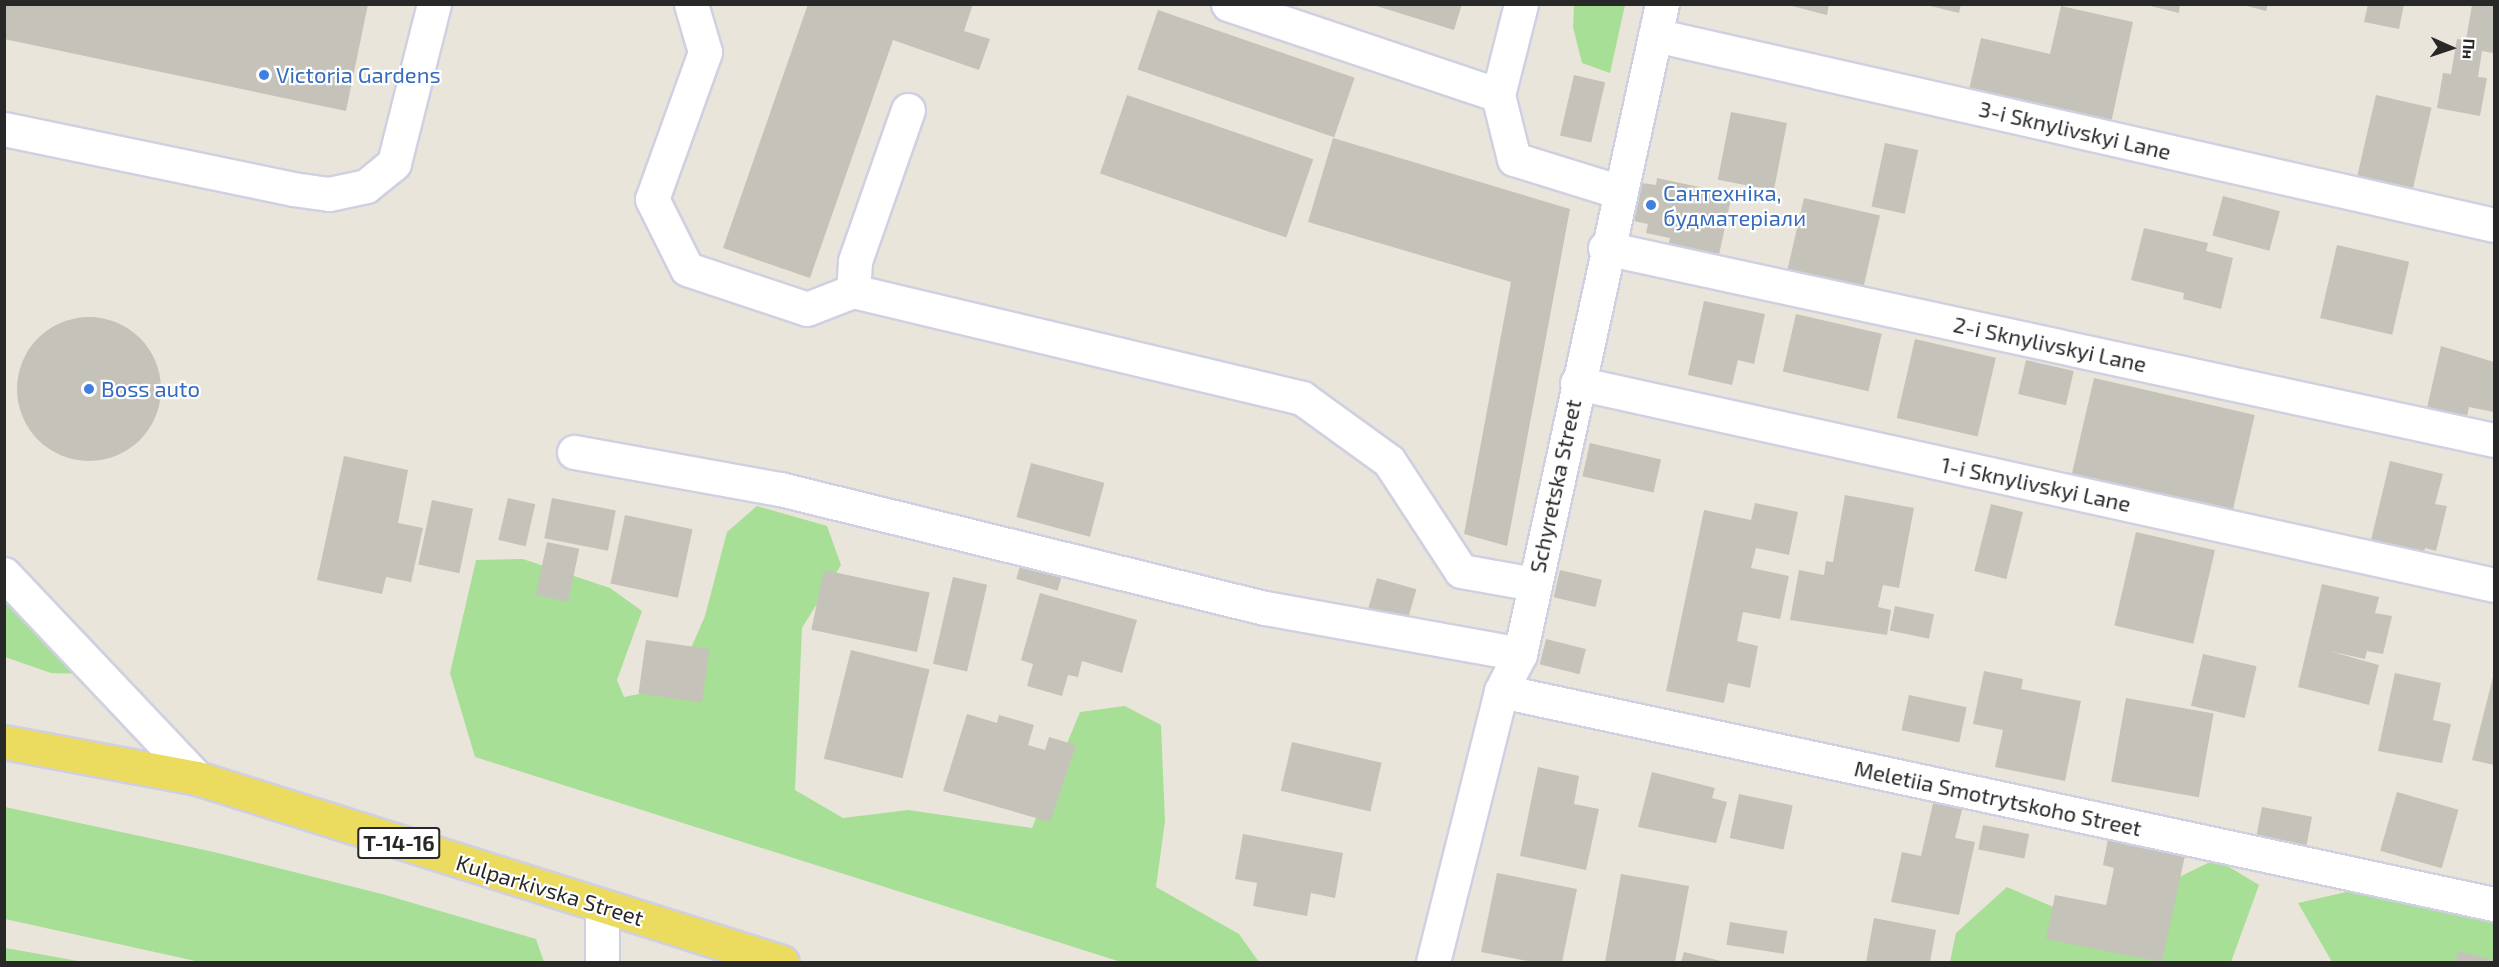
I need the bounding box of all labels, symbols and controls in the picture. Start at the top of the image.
north arrow [2421,18,2481,78]
text: Пн [2459,38,2480,60]
place label: Victoria Gardens [276,62,441,88]
marker: Victoria Gardens [257,68,271,82]
street label: 3-i Sknylivskyi Lane [1976,95,2174,165]
place label: Сантехніка, будматеріали [1663,179,1806,230]
marker: Сантехніка, будматеріали [1644,198,1658,212]
street label: 2-i Sknylivskyi Lane [1951,311,2149,377]
place label: Boss auto [101,376,200,402]
marker: Boss auto [82,382,96,396]
street label: Schyretska Street [1524,397,1586,575]
street label: 1-i Sknylivskyi Lane [1939,451,2133,517]
street label: Meletiia Smotrytskoho Street [1852,755,2144,841]
road number: Т-14-16 [357,825,441,861]
street label: Kulparkivska Street [453,849,647,931]

